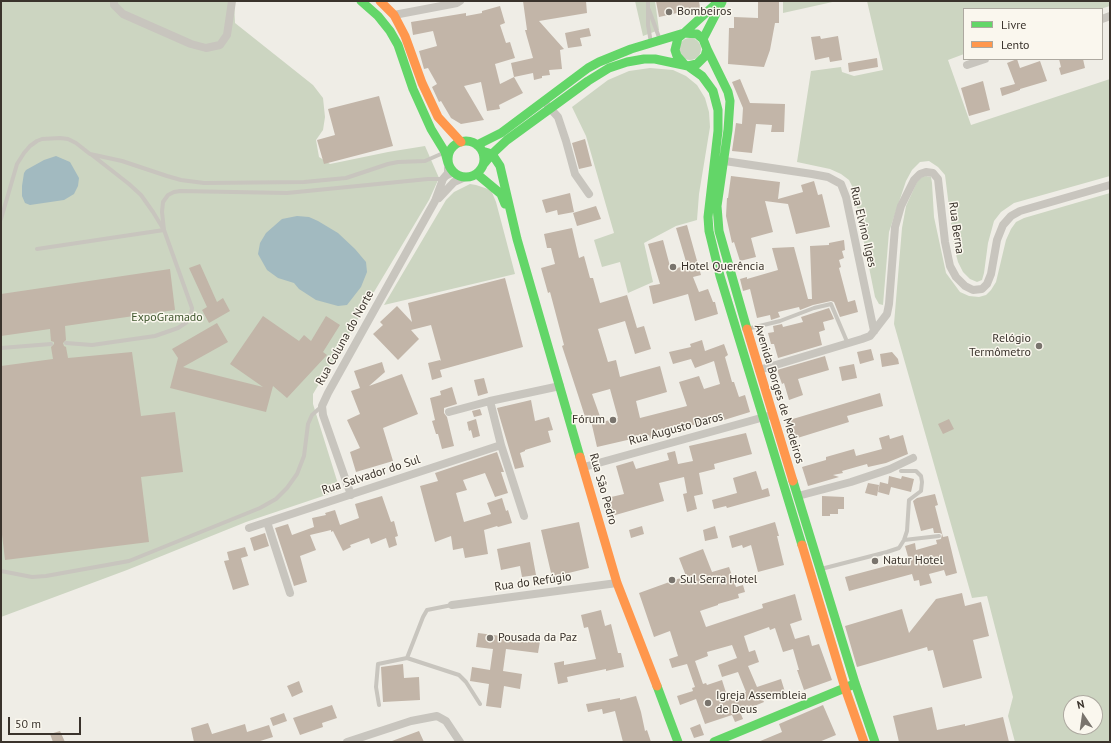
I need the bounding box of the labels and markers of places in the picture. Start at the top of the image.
place label: Bombeiros [677,5,732,19]
marker: Bombeiros [664,7,674,17]
place label: Hotel Querência [681,260,764,274]
marker: Hotel Querência [668,262,678,272]
place label: Relógio Termômetro [969,332,1031,360]
marker: Relógio Termômetro [1034,341,1044,351]
place label: Fórum [572,413,605,427]
marker: Fórum [608,415,618,425]
place label: Natur Hotel [883,554,943,568]
marker: Natur Hotel [870,556,880,566]
place label: Sul Serra Hotel [680,573,757,587]
marker: Sul Serra Hotel [667,575,677,585]
place label: Pousada da Paz [498,631,577,645]
marker: Pousada da Paz [485,633,495,643]
place label: Igreja Assembleia de Deus [716,689,807,717]
marker: Igreja Assembleia de Deus [703,698,713,708]

